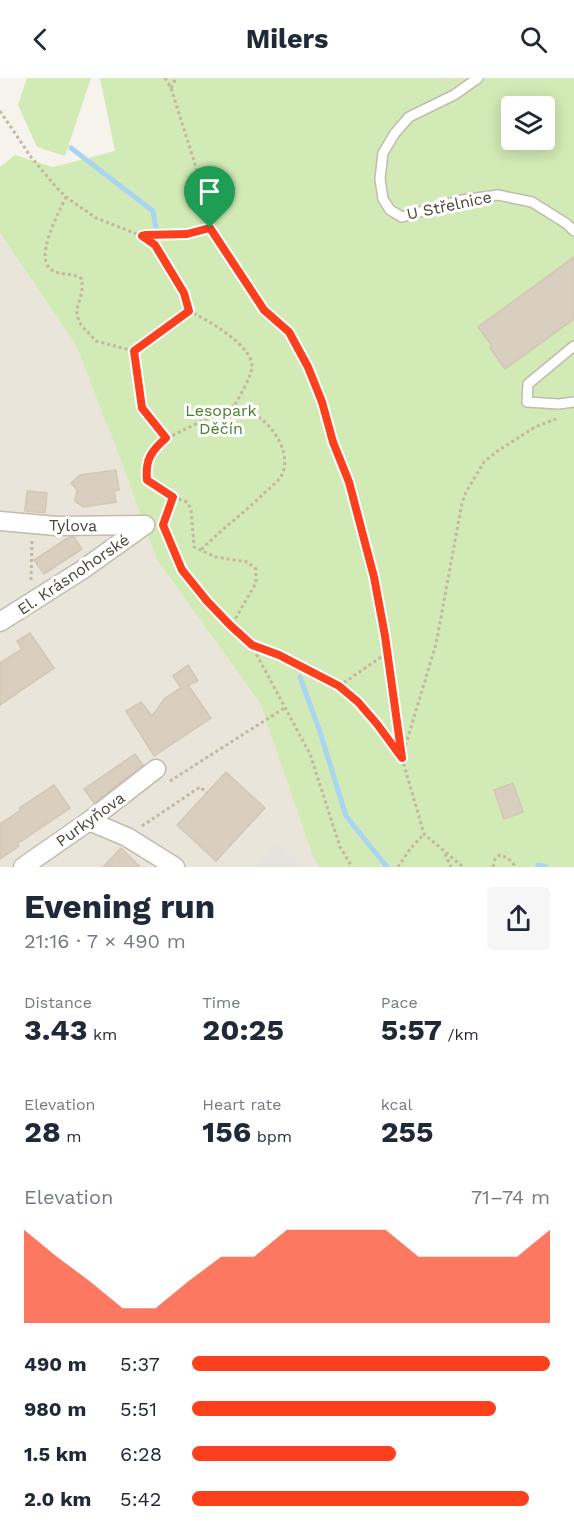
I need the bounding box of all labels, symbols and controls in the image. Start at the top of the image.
icon: back [24,23,57,56]
text: Milers [246,23,328,55]
icon: search [517,23,550,56]
map controls [501,96,555,150]
button: layers [501,96,555,150]
pin [184,166,235,228]
icon: arrive [193,175,226,208]
street label: U Střelnice [405,187,493,224]
park label: Lesopark Děčín [185,401,257,438]
street label: Tylova [49,516,97,535]
street label: El. Krásnohorské [14,530,133,619]
street label: Purkyňova [52,788,128,851]
text: Evening run [24,887,215,926]
button: share [487,887,550,950]
text: 21:16 · 7 × 490 m [24,929,186,953]
text: Distance [24,993,92,1012]
text: Time [202,993,240,1012]
text: Pace [381,993,418,1012]
text: 3.43 [24,1012,88,1047]
text: 20:25 [202,1012,284,1047]
text: 5:57 [381,1012,442,1047]
text: km [88,1025,117,1044]
text: /km [442,1025,479,1044]
text: Elevation [24,1095,95,1114]
text: Heart rate [202,1095,281,1114]
text: kcal [381,1095,412,1114]
text: 28 [24,1114,61,1149]
text: 156 [202,1114,251,1149]
text: 255 [381,1114,434,1149]
text: m [61,1127,81,1146]
text: bpm [251,1127,292,1146]
text: Elevation [24,1185,113,1209]
text: 71–74 m [471,1185,550,1209]
text: 490 m [24,1352,87,1376]
text: 5:37 [120,1352,160,1376]
text: 980 m [24,1397,86,1421]
text: 5:51 [120,1397,157,1421]
text: 1.5 km [24,1442,87,1466]
text: 6:28 [120,1442,162,1466]
text: 2.0 km [24,1487,91,1511]
text: 5:42 [120,1487,161,1511]

